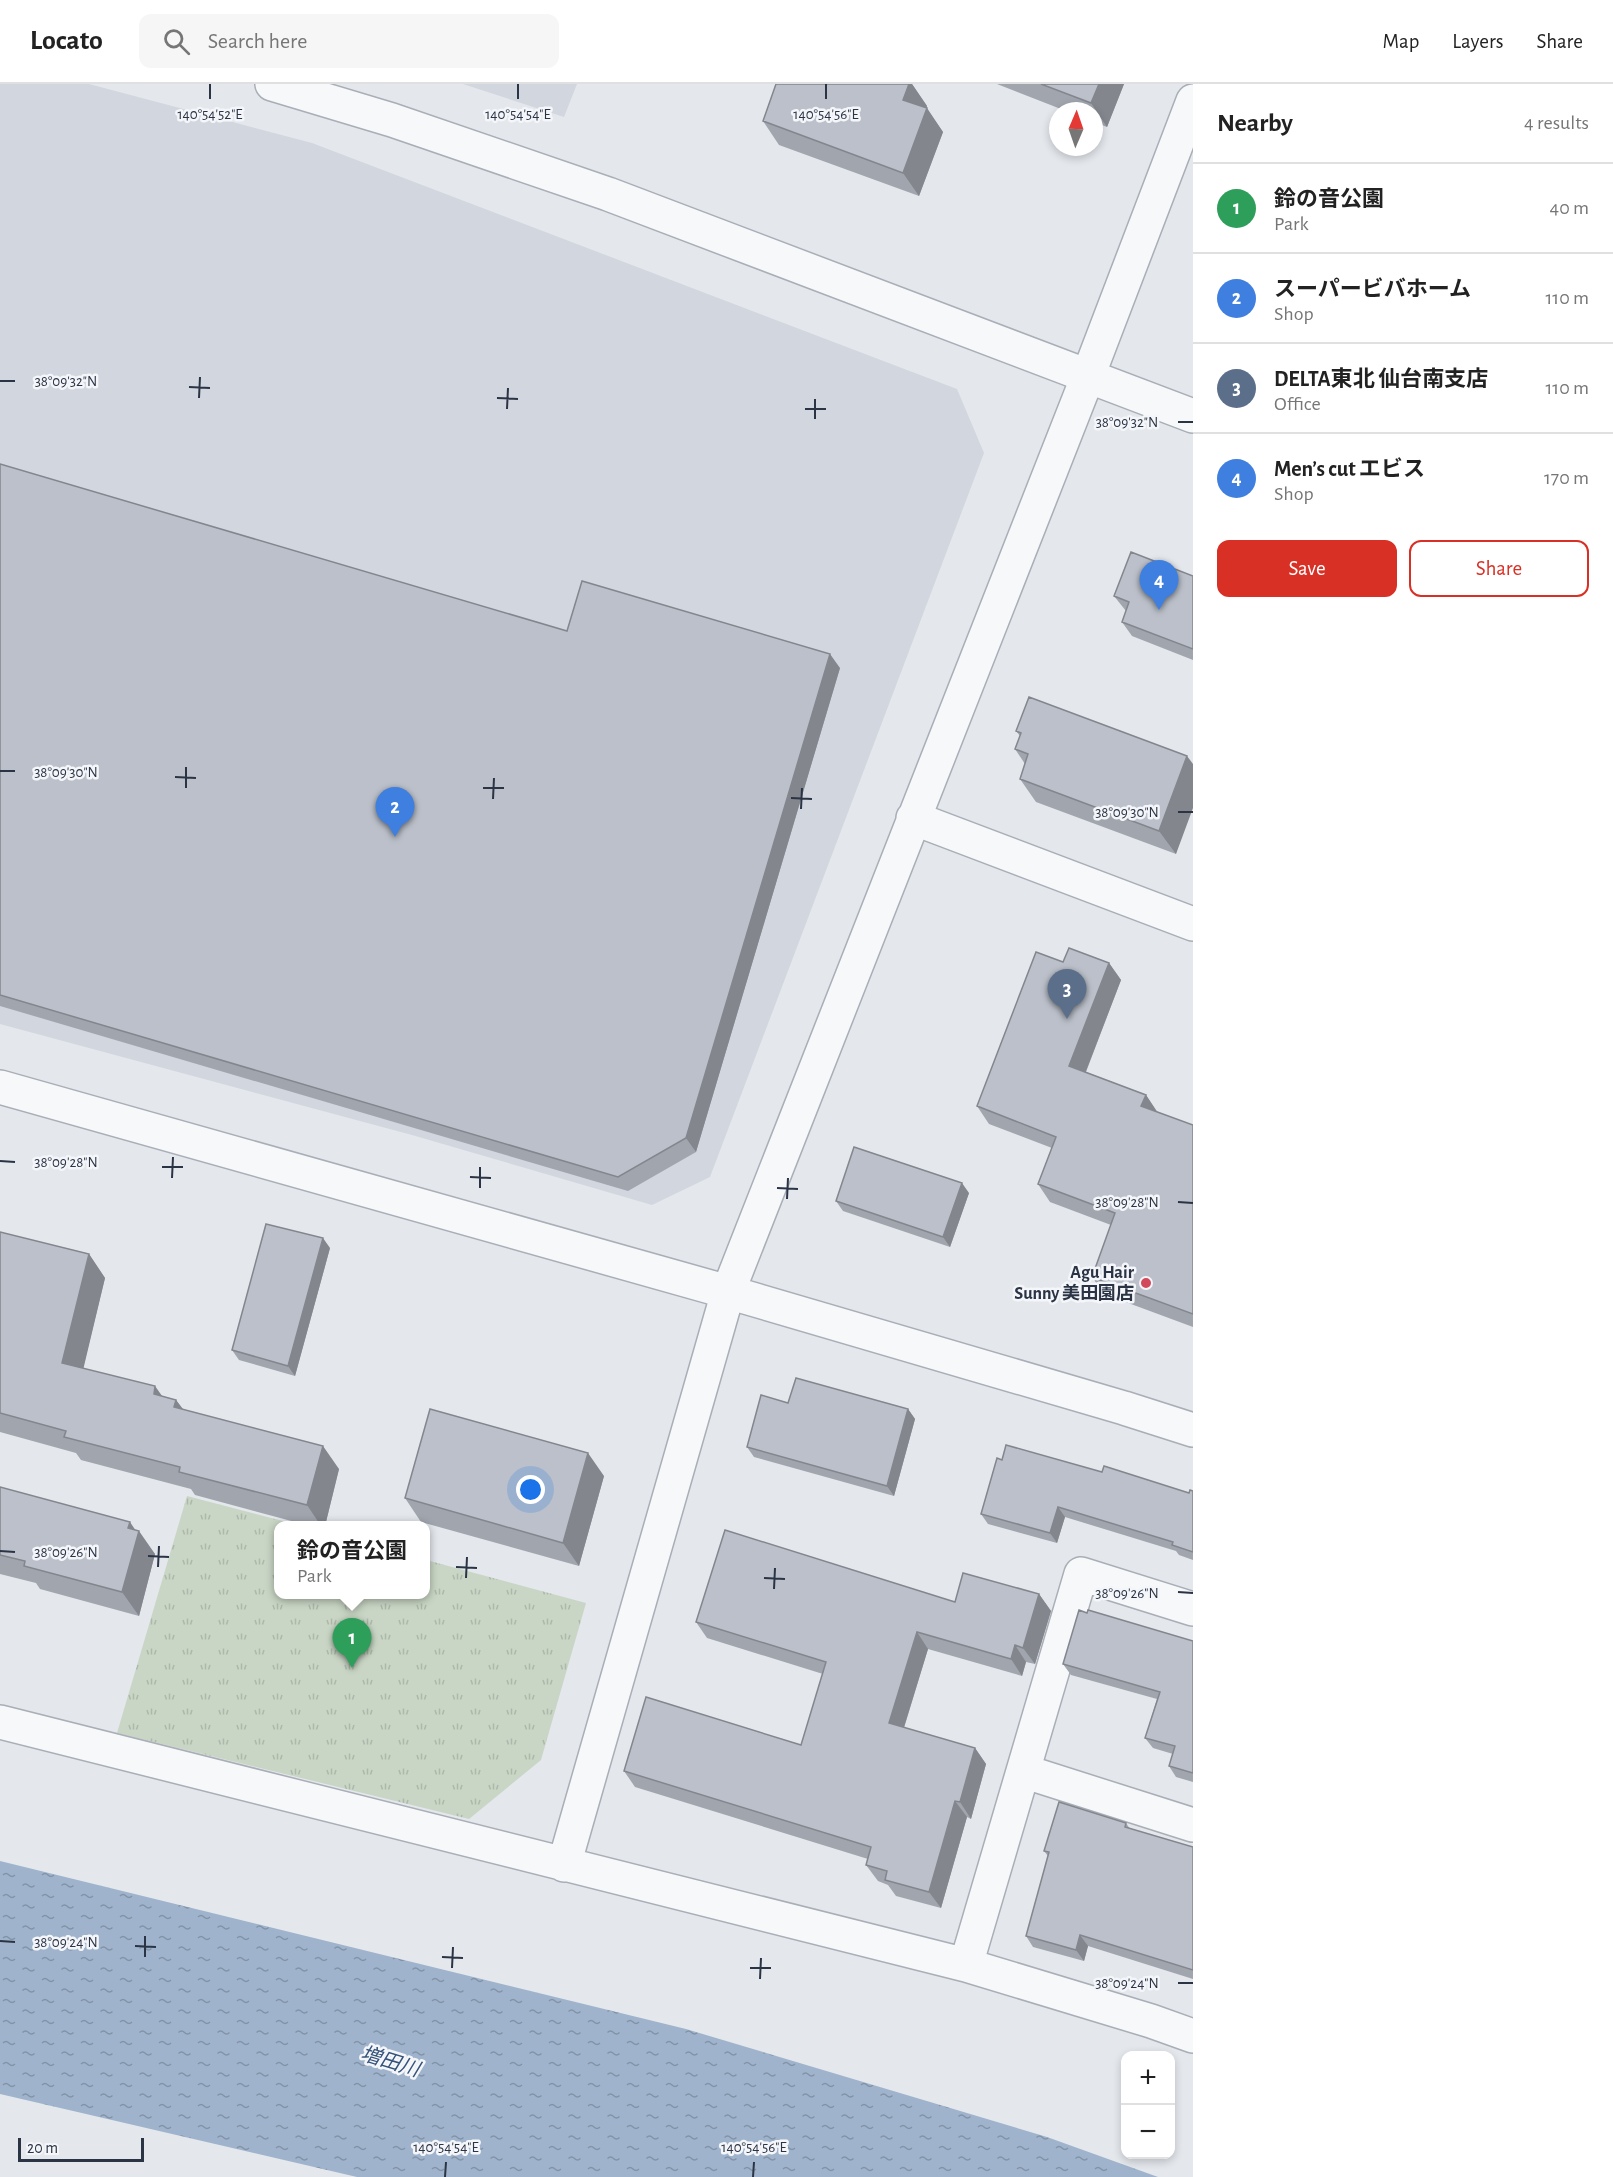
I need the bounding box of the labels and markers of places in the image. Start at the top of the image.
pin: 4 [1140,560,1178,610]
pin: 2 [376,788,414,837]
pin: 3 [1048,970,1086,1019]
place label: Agu Hair Sunny 美田園店 [1014,1264,1135,1303]
marker: Agu Hair Sunny 美田園店 [1139,1276,1153,1290]
pin: 1 [332,1618,372,1668]

